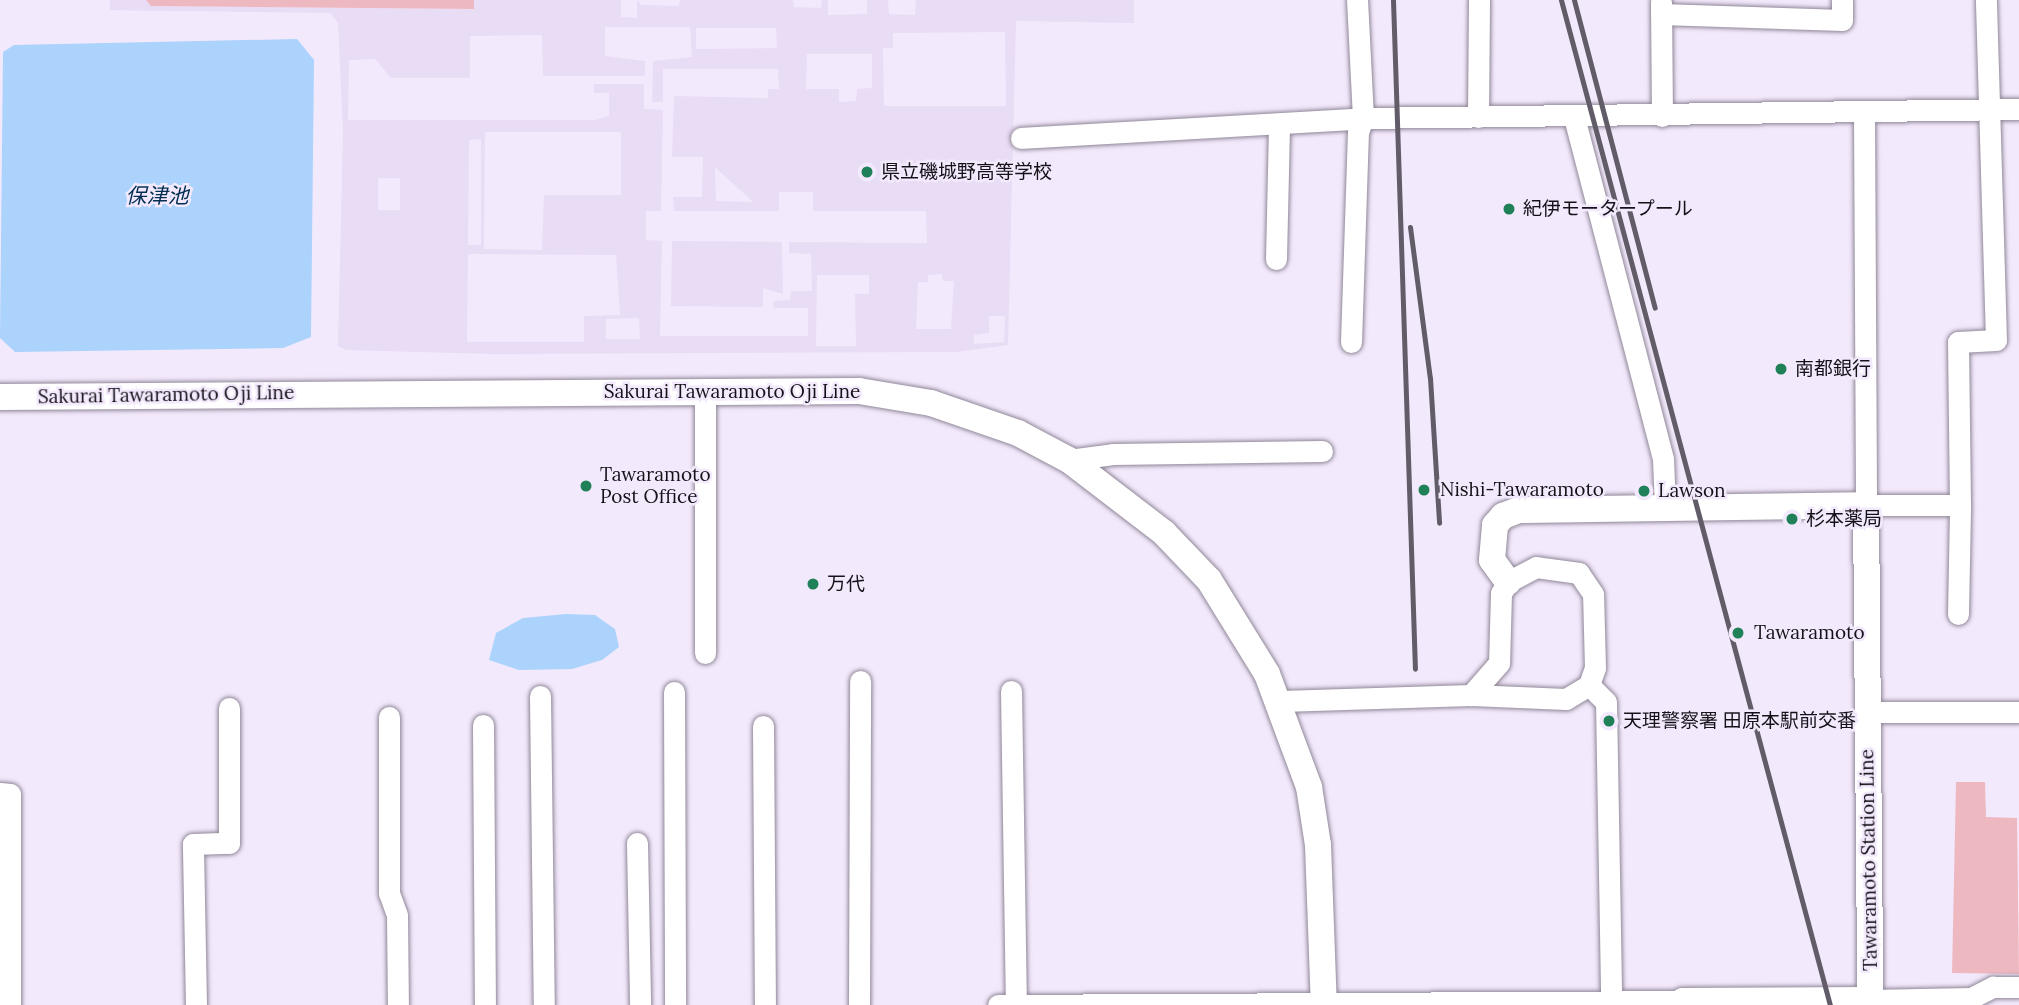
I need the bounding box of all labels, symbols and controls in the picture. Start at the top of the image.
place label: 県立磯城野高等学校 [881,161,1052,183]
marker: 県立磯城野高等学校 [859,164,875,180]
water label: 保津池 [126,183,188,209]
place label: 紀伊モータープール [1523,198,1694,220]
marker: 紀伊モータープール [1501,201,1517,217]
place label: 南都銀行 [1795,358,1871,380]
marker: 南都銀行 [1773,361,1789,377]
street label: Sakurai Tawaramoto Oji Line [38,381,294,409]
street label: Sakurai Tawaramoto Oji Line [604,381,860,403]
place label: Tawaramoto Post Office [600,464,711,508]
marker: Tawaramoto Post Office [578,478,594,494]
place label: Nishi-Tawaramoto [1440,479,1604,501]
marker: Nishi-Tawaramoto [1414,480,1434,500]
place label: Lawson [1658,480,1726,502]
marker: Lawson [1636,483,1652,499]
place label: 杉本薬局 [1806,508,1882,530]
marker: 杉本薬局 [1784,511,1800,527]
place label: 万代 [827,573,865,595]
marker: 万代 [805,576,821,592]
place label: Tawaramoto [1754,622,1865,644]
marker: Tawaramoto [1728,623,1748,643]
place label: 天理警察署 田原本駅前交番 [1623,710,1856,732]
marker: 天理警察署 田原本駅前交番 [1601,713,1617,729]
street label: Tawaramoto Station Line [1856,749,1882,971]

